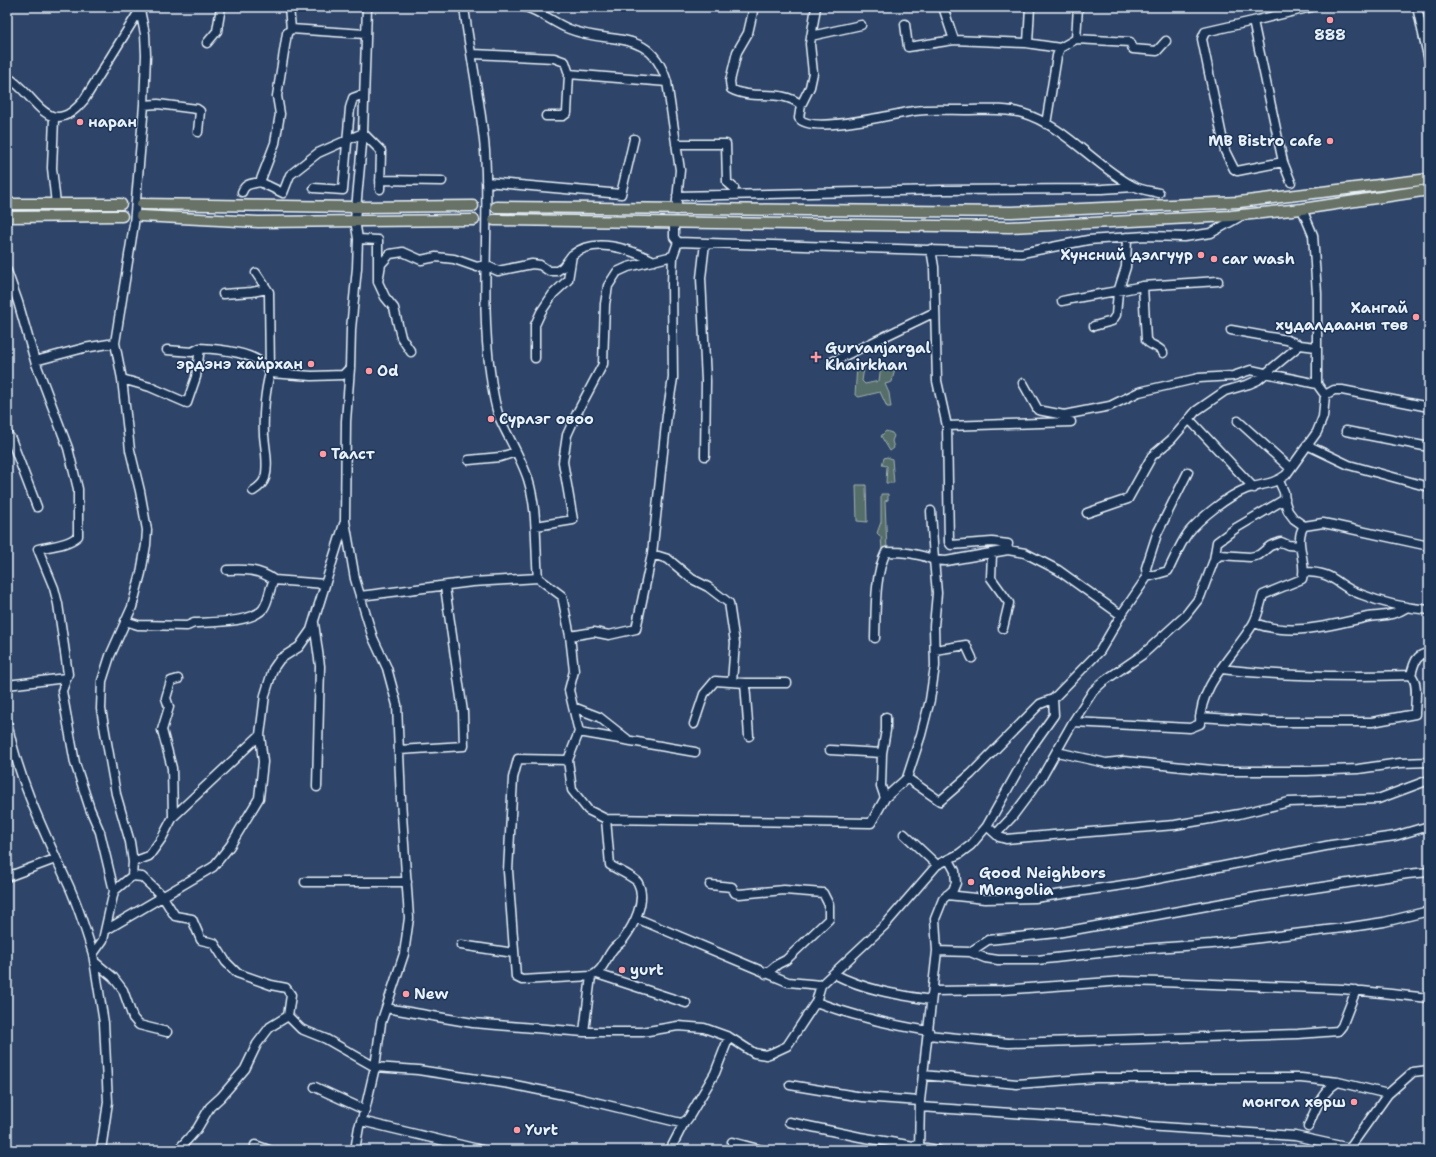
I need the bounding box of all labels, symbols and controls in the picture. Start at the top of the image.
marker: 888 [1325,15,1335,25]
place label: 888 [1314,25,1346,45]
place label: наран [88,112,137,132]
marker: наран [75,117,85,127]
place label: MB Bistro cafe [1208,131,1322,151]
marker: MB Bistro cafe [1325,136,1335,146]
place label: Хүнсний дэлгүүр [1061,245,1193,265]
place label: car wash [1222,249,1295,269]
marker: Хүнсний дэлгүүр [1196,250,1206,260]
marker: car wash [1209,254,1219,264]
place label: Хангай худалдааны төв [1276,298,1409,335]
marker: Хангай худалдааны төв [1411,312,1421,322]
place label: Gurvanjargal Khairkhan [825,338,931,375]
marker: Gurvanjargal Khairkhan [810,351,822,363]
place label: эрдэнэ хайрхан [176,354,303,374]
marker: эрдэнэ хайрхан [306,359,316,369]
place label: Od [377,361,399,381]
marker: Od [364,366,374,376]
place label: Сүрлэг овоо [499,409,594,429]
marker: Сүрлэг овоо [486,414,496,424]
place label: Талст [331,444,375,464]
marker: Талст [318,449,328,459]
place label: Good Neighbors Mongolia [979,863,1106,900]
marker: Good Neighbors Mongolia [966,877,976,887]
place label: yurt [630,960,664,980]
marker: yurt [617,965,627,975]
place label: New [414,984,449,1004]
marker: New [401,989,411,999]
place label: монгол хөрш [1242,1092,1346,1112]
marker: монгол хөрш [1349,1097,1359,1107]
place label: Yurt [525,1120,558,1140]
marker: Yurt [512,1125,522,1135]

